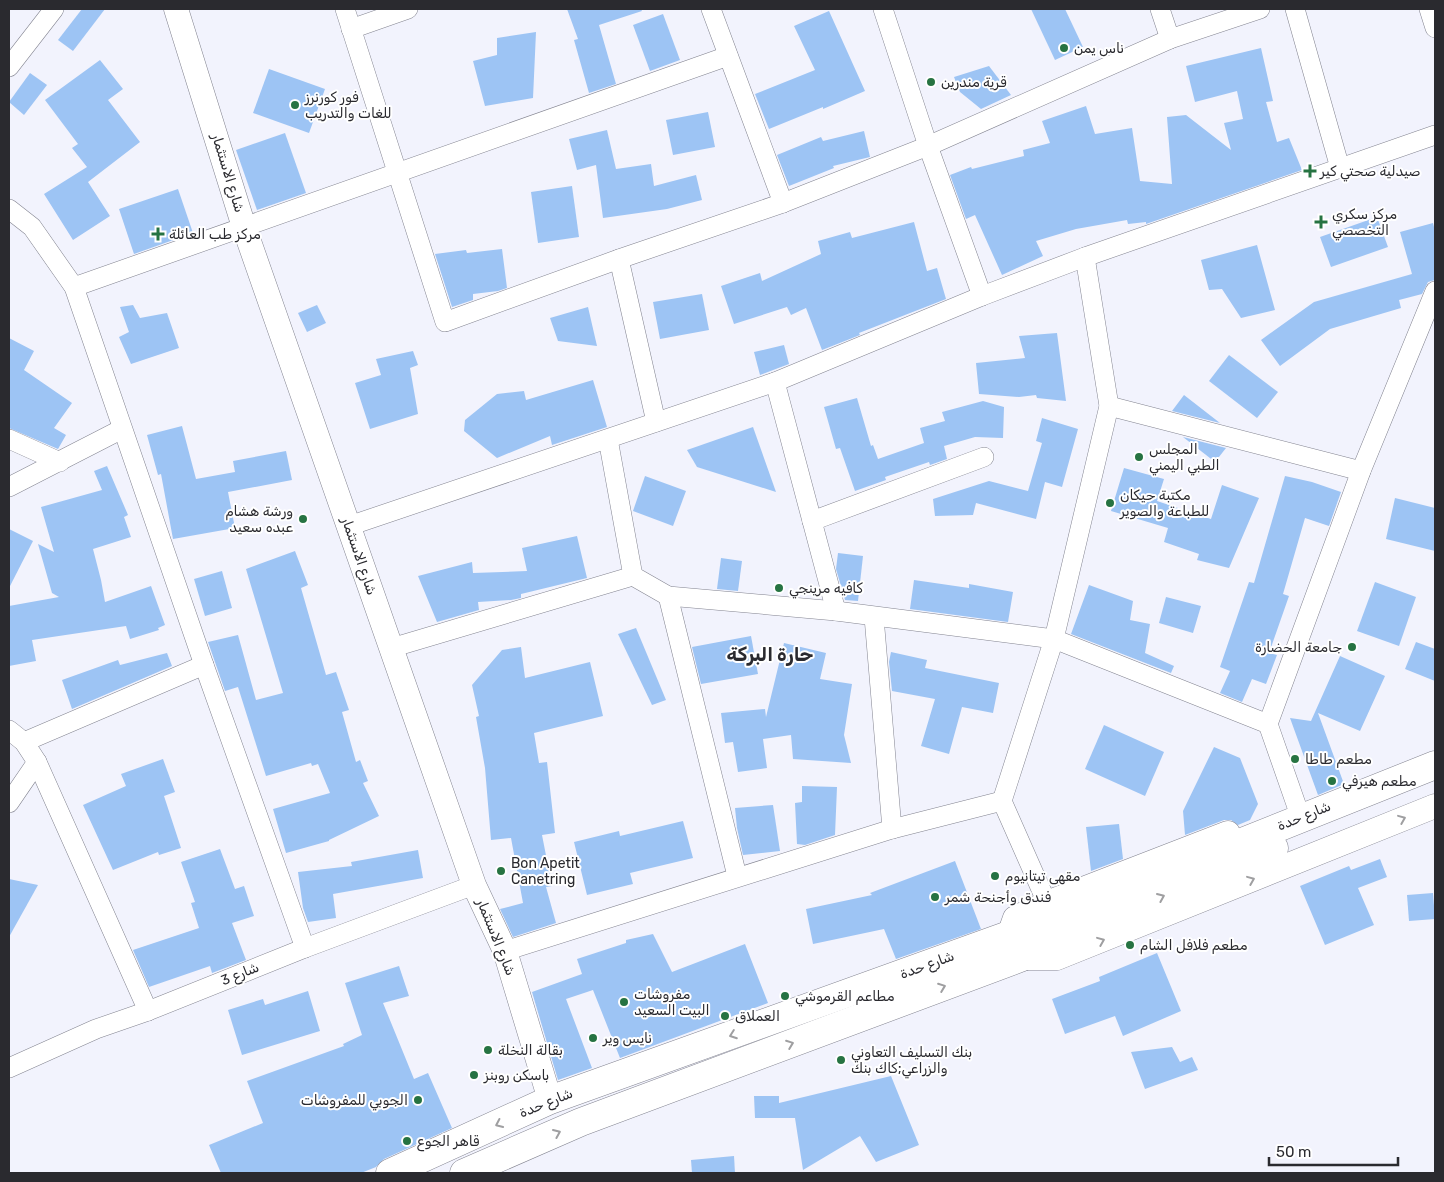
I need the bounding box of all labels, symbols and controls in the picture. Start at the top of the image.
place label: ناس يمن [1074,40,1124,57]
marker: ناس يمن [1058,42,1070,54]
place label: قرية مندرين [941,74,1007,91]
marker: قرية مندرين [925,76,937,88]
place label: فور كورنرز للغات والتدريب [304,89,392,122]
marker: فور كورنرز للغات والتدريب [289,99,301,111]
street label: شارع الاستثمار [206,131,248,215]
place label: صيدلية صحتي كير [1319,163,1421,182]
marker: صيدلية صحتي كير [1304,165,1316,177]
place label: مركز سكري التخصصي [1332,206,1397,241]
marker: مركز سكري التخصصي [1314,215,1328,229]
place label: مركز طب العائلة [169,226,261,243]
marker: مركز طب العائلة [151,227,165,241]
place label: المجلس الطبي اليمني [1149,441,1220,476]
marker: المجلس الطبي اليمني [1133,451,1145,463]
place label: مكتبة حيكان للطباعة والصوير [1119,487,1209,520]
marker: مكتبة حيكان للطباعة والصوير [1104,497,1116,509]
place label: ورشة هشام عبده سعيد [225,503,293,536]
marker: ورشة هشام عبده سعيد [297,513,309,525]
street label: شارع الاستثمار [335,514,380,598]
place label: كافيه مرينجي [789,580,863,599]
marker: كافيه مرينجي [773,582,785,594]
place label: جامعة الحضارة [1255,639,1342,656]
marker: جامعة الحضارة [1346,641,1358,653]
district label: حارة البركة [726,643,814,666]
place label: مطعم طاطا [1305,751,1372,768]
marker: مطعم طاطا [1289,753,1301,765]
place label: مطعم هيرفي [1342,773,1417,792]
marker: مطعم هيرفي [1326,775,1338,787]
street label: شارع حدة [1275,798,1334,836]
one-way arrow [1397,815,1406,826]
place label: Bon Apetit Canetring [511,855,580,888]
marker: Bon Apetit Canetring [495,865,507,877]
place label: مقهى تيتانيوم [1005,868,1080,886]
marker: مقهى تيتانيوم [989,870,1001,882]
one-way arrow [1246,876,1255,886]
place label: فندق وأجنحة شمر [944,889,1051,906]
marker: فندق وأجنحة شمر [929,891,941,903]
one-way arrow [1156,892,1165,903]
street label: شارع الاستثمار [471,895,519,979]
one-way arrow [1096,937,1104,947]
place label: مطعم فلافل الشام [1140,937,1248,955]
marker: مطعم فلافل الشام [1124,939,1136,951]
street label: شارع حدة [898,947,957,985]
street label: شارع 3 [218,959,262,991]
one-way arrow [938,983,946,993]
place label: مفروشات البيت السعيد [634,986,710,1019]
place label: مطاعم القرموشي [795,988,895,1007]
marker: مطاعم القرموشي [779,990,791,1002]
marker: مفروشات البيت السعيد [618,996,630,1008]
place label: العملاق [735,1008,780,1025]
marker: العملاق [719,1010,731,1022]
one-way arrow [729,1029,737,1039]
place label: نايس وير [602,1030,652,1047]
marker: نايس وير [587,1032,599,1044]
one-way arrow [785,1040,794,1050]
place label: بقالة النخلة [498,1042,563,1059]
marker: بقالة النخلة [482,1044,494,1056]
place label: بنك التسليف التعاوني والزراعي;كاك بنك [851,1044,972,1079]
marker: بنك التسليف التعاوني والزراعي;كاك بنك [835,1054,847,1066]
place label: باسكن روبنز [483,1067,549,1084]
marker: باسكن روبنز [468,1069,480,1081]
street label: شارع حدة [517,1085,576,1123]
place label: الجوبي للمفروشات [301,1092,408,1111]
marker: الجوبي للمفروشات [412,1094,424,1106]
one-way arrow [495,1117,504,1128]
one-way arrow [552,1129,561,1139]
place label: قاهر الجوع [417,1133,480,1152]
scale bar [1269,1134,1398,1166]
marker: قاهر الجوع [401,1135,413,1147]
text: 50 m [1276,1143,1311,1161]

